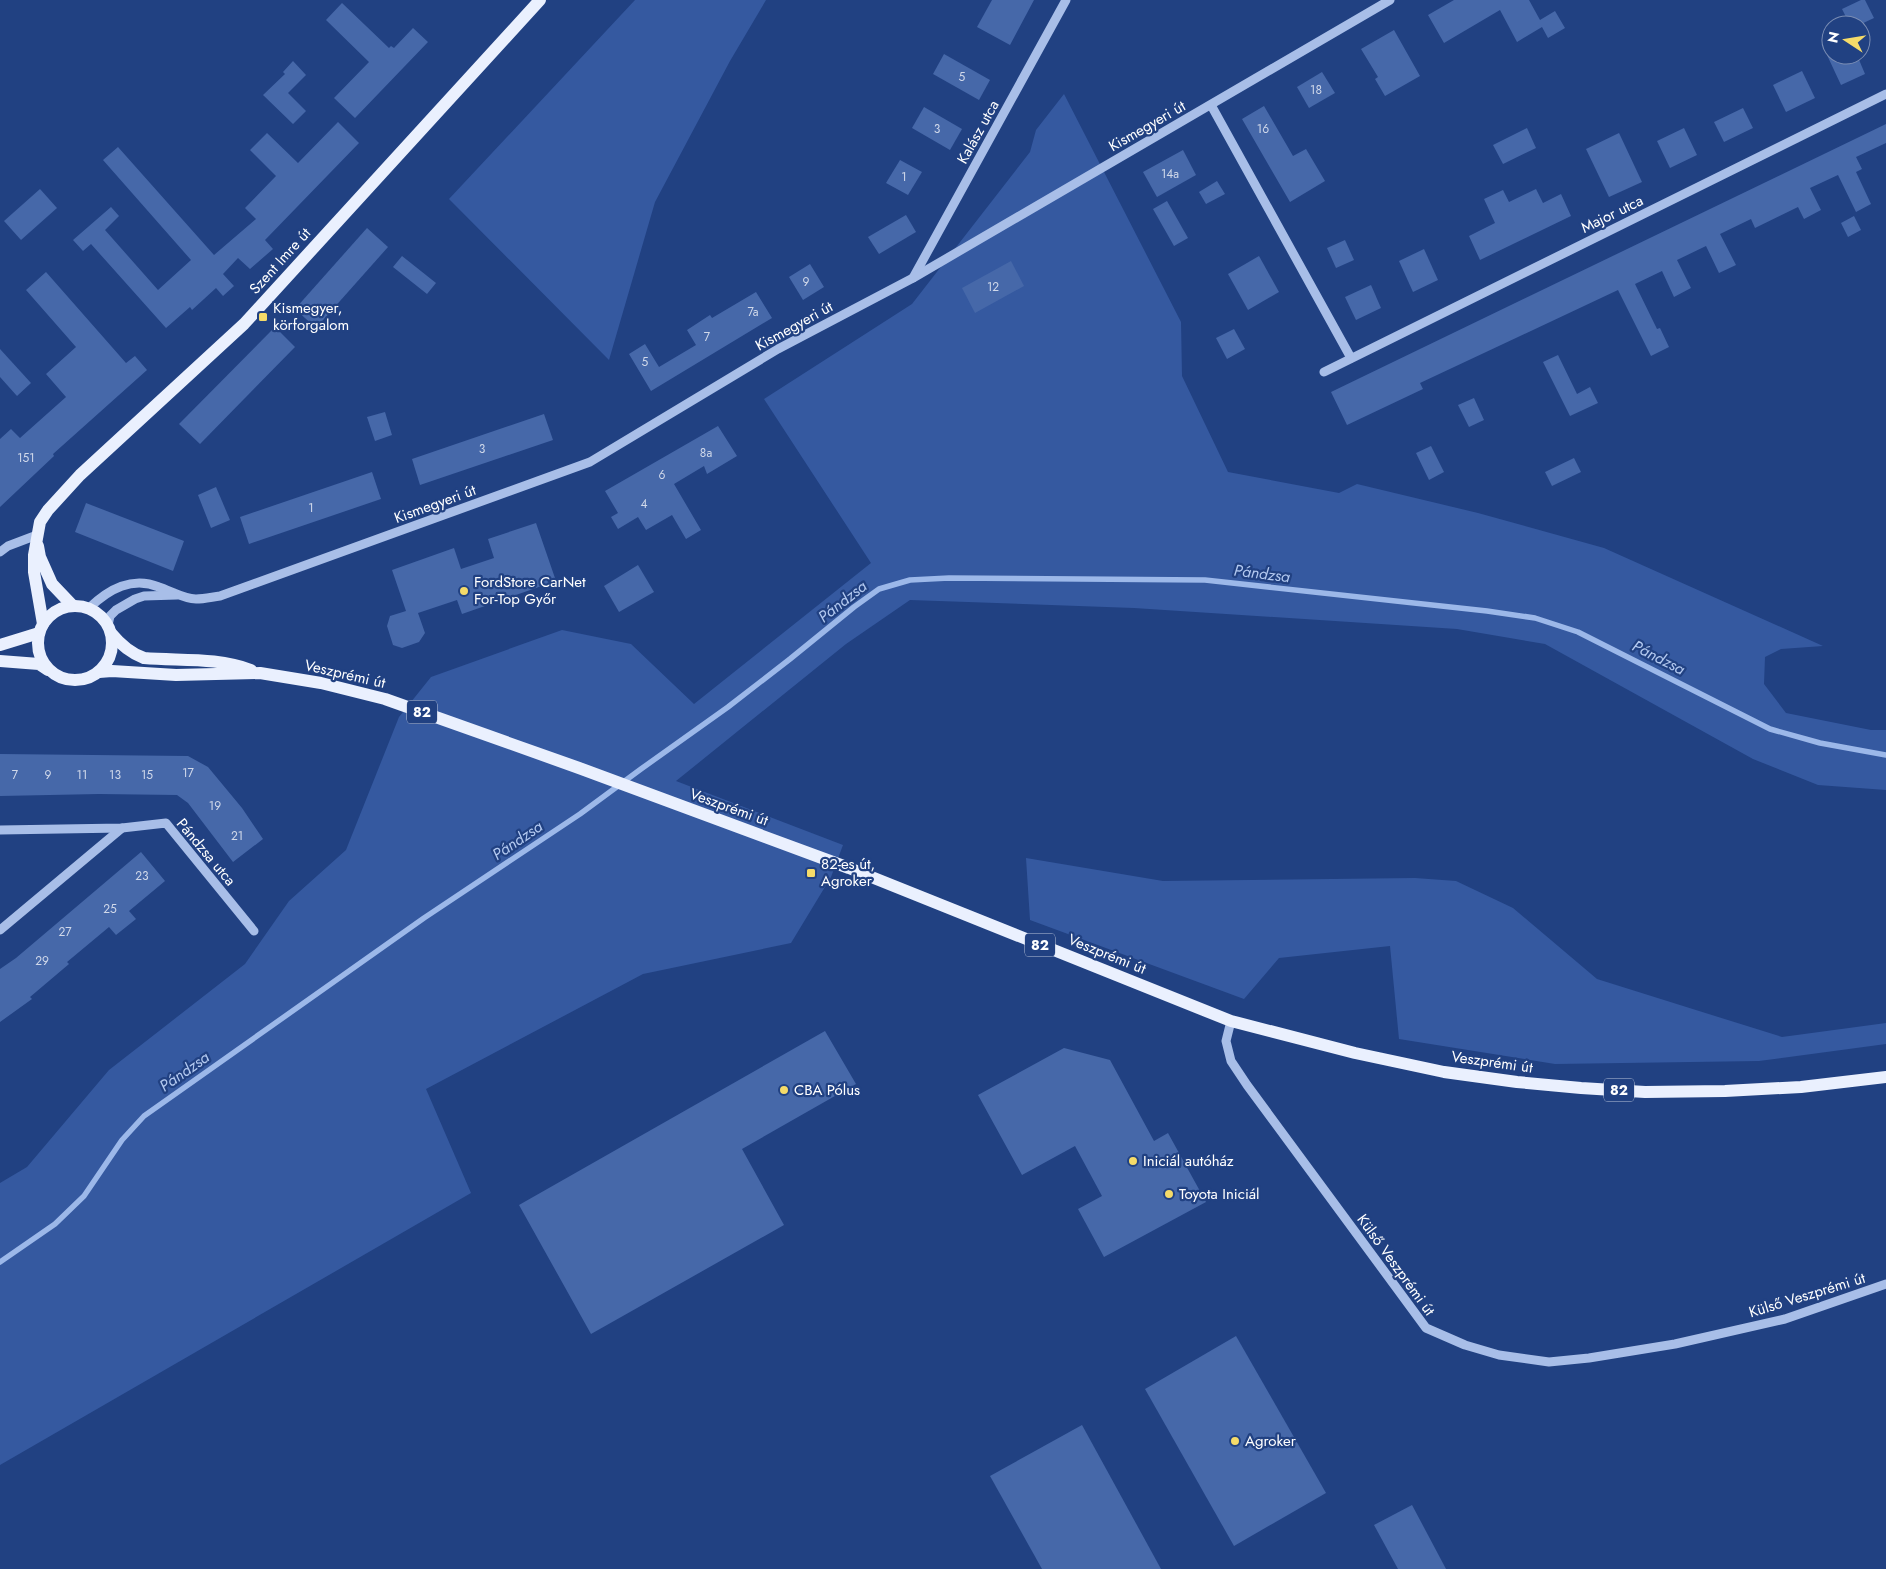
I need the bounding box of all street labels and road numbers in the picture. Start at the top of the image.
street label: Kismegyeri út [1104,95,1190,157]
street label: Kalász utca [951,96,1005,168]
street label: Major utca [1577,189,1647,239]
street label: Szent Imre út [244,223,316,299]
street label: Kismegyeri út [751,295,837,356]
street label: Kismegyeri út [391,479,479,529]
street label: Veszprémi út [303,654,388,694]
road number: 82 [407,700,437,724]
street label: Veszprémi út [687,783,772,832]
street label: Pándzsa utca [171,813,241,891]
street label: Veszprémi út [1065,928,1150,980]
road number: 82 [1025,934,1055,956]
street label: Veszprémi út [1450,1045,1535,1079]
road number: 82 [1604,1078,1634,1102]
street label: Külső Veszprémi út [1352,1210,1441,1321]
street label: Külső Veszprémi út [1746,1267,1868,1323]

